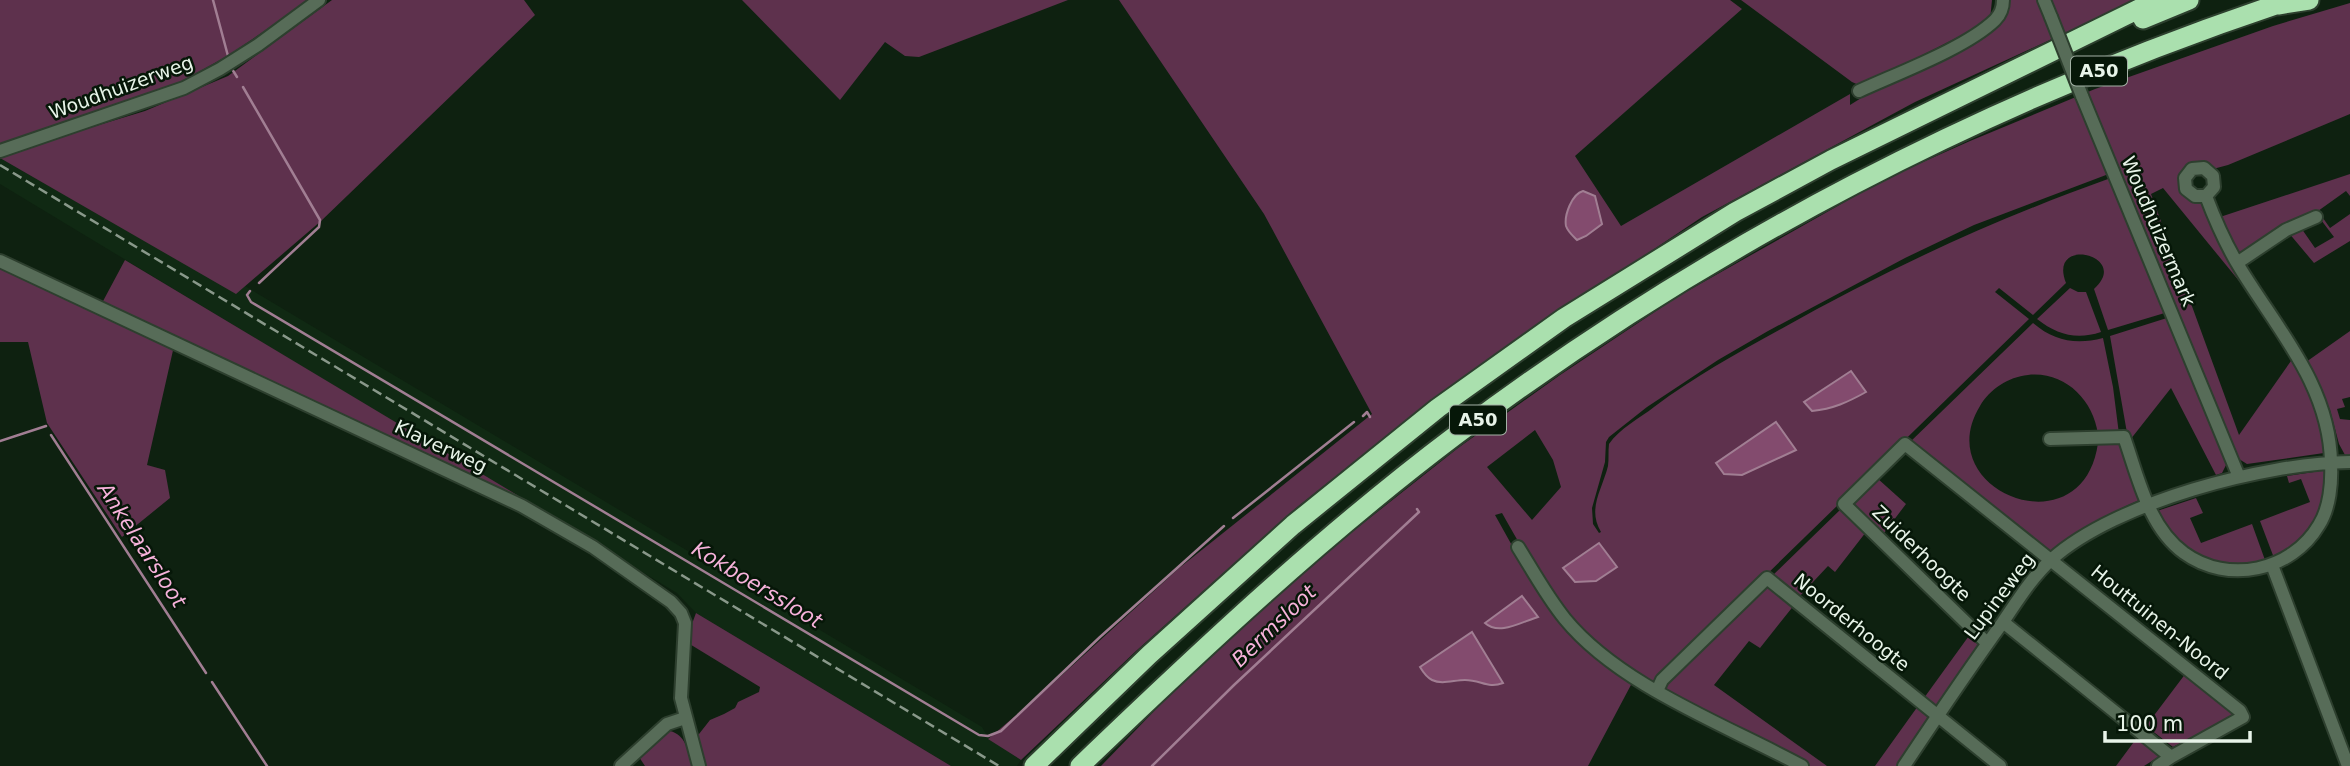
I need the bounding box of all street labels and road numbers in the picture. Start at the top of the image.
street label: Woudhuizerweg [46,51,196,123]
road number: A50 [2071,56,2127,86]
street label: Woudhuizermark [2117,153,2201,309]
road number: A50 [1450,406,1506,434]
street label: Klaverweg [391,415,491,477]
street label: Zuiderhoogte [1868,501,1976,605]
street label: Lupineweg [1959,548,2039,644]
street label: Houttuinen-Noord [2087,560,2233,684]
street label: Noorderhoogte [1790,569,1914,675]

